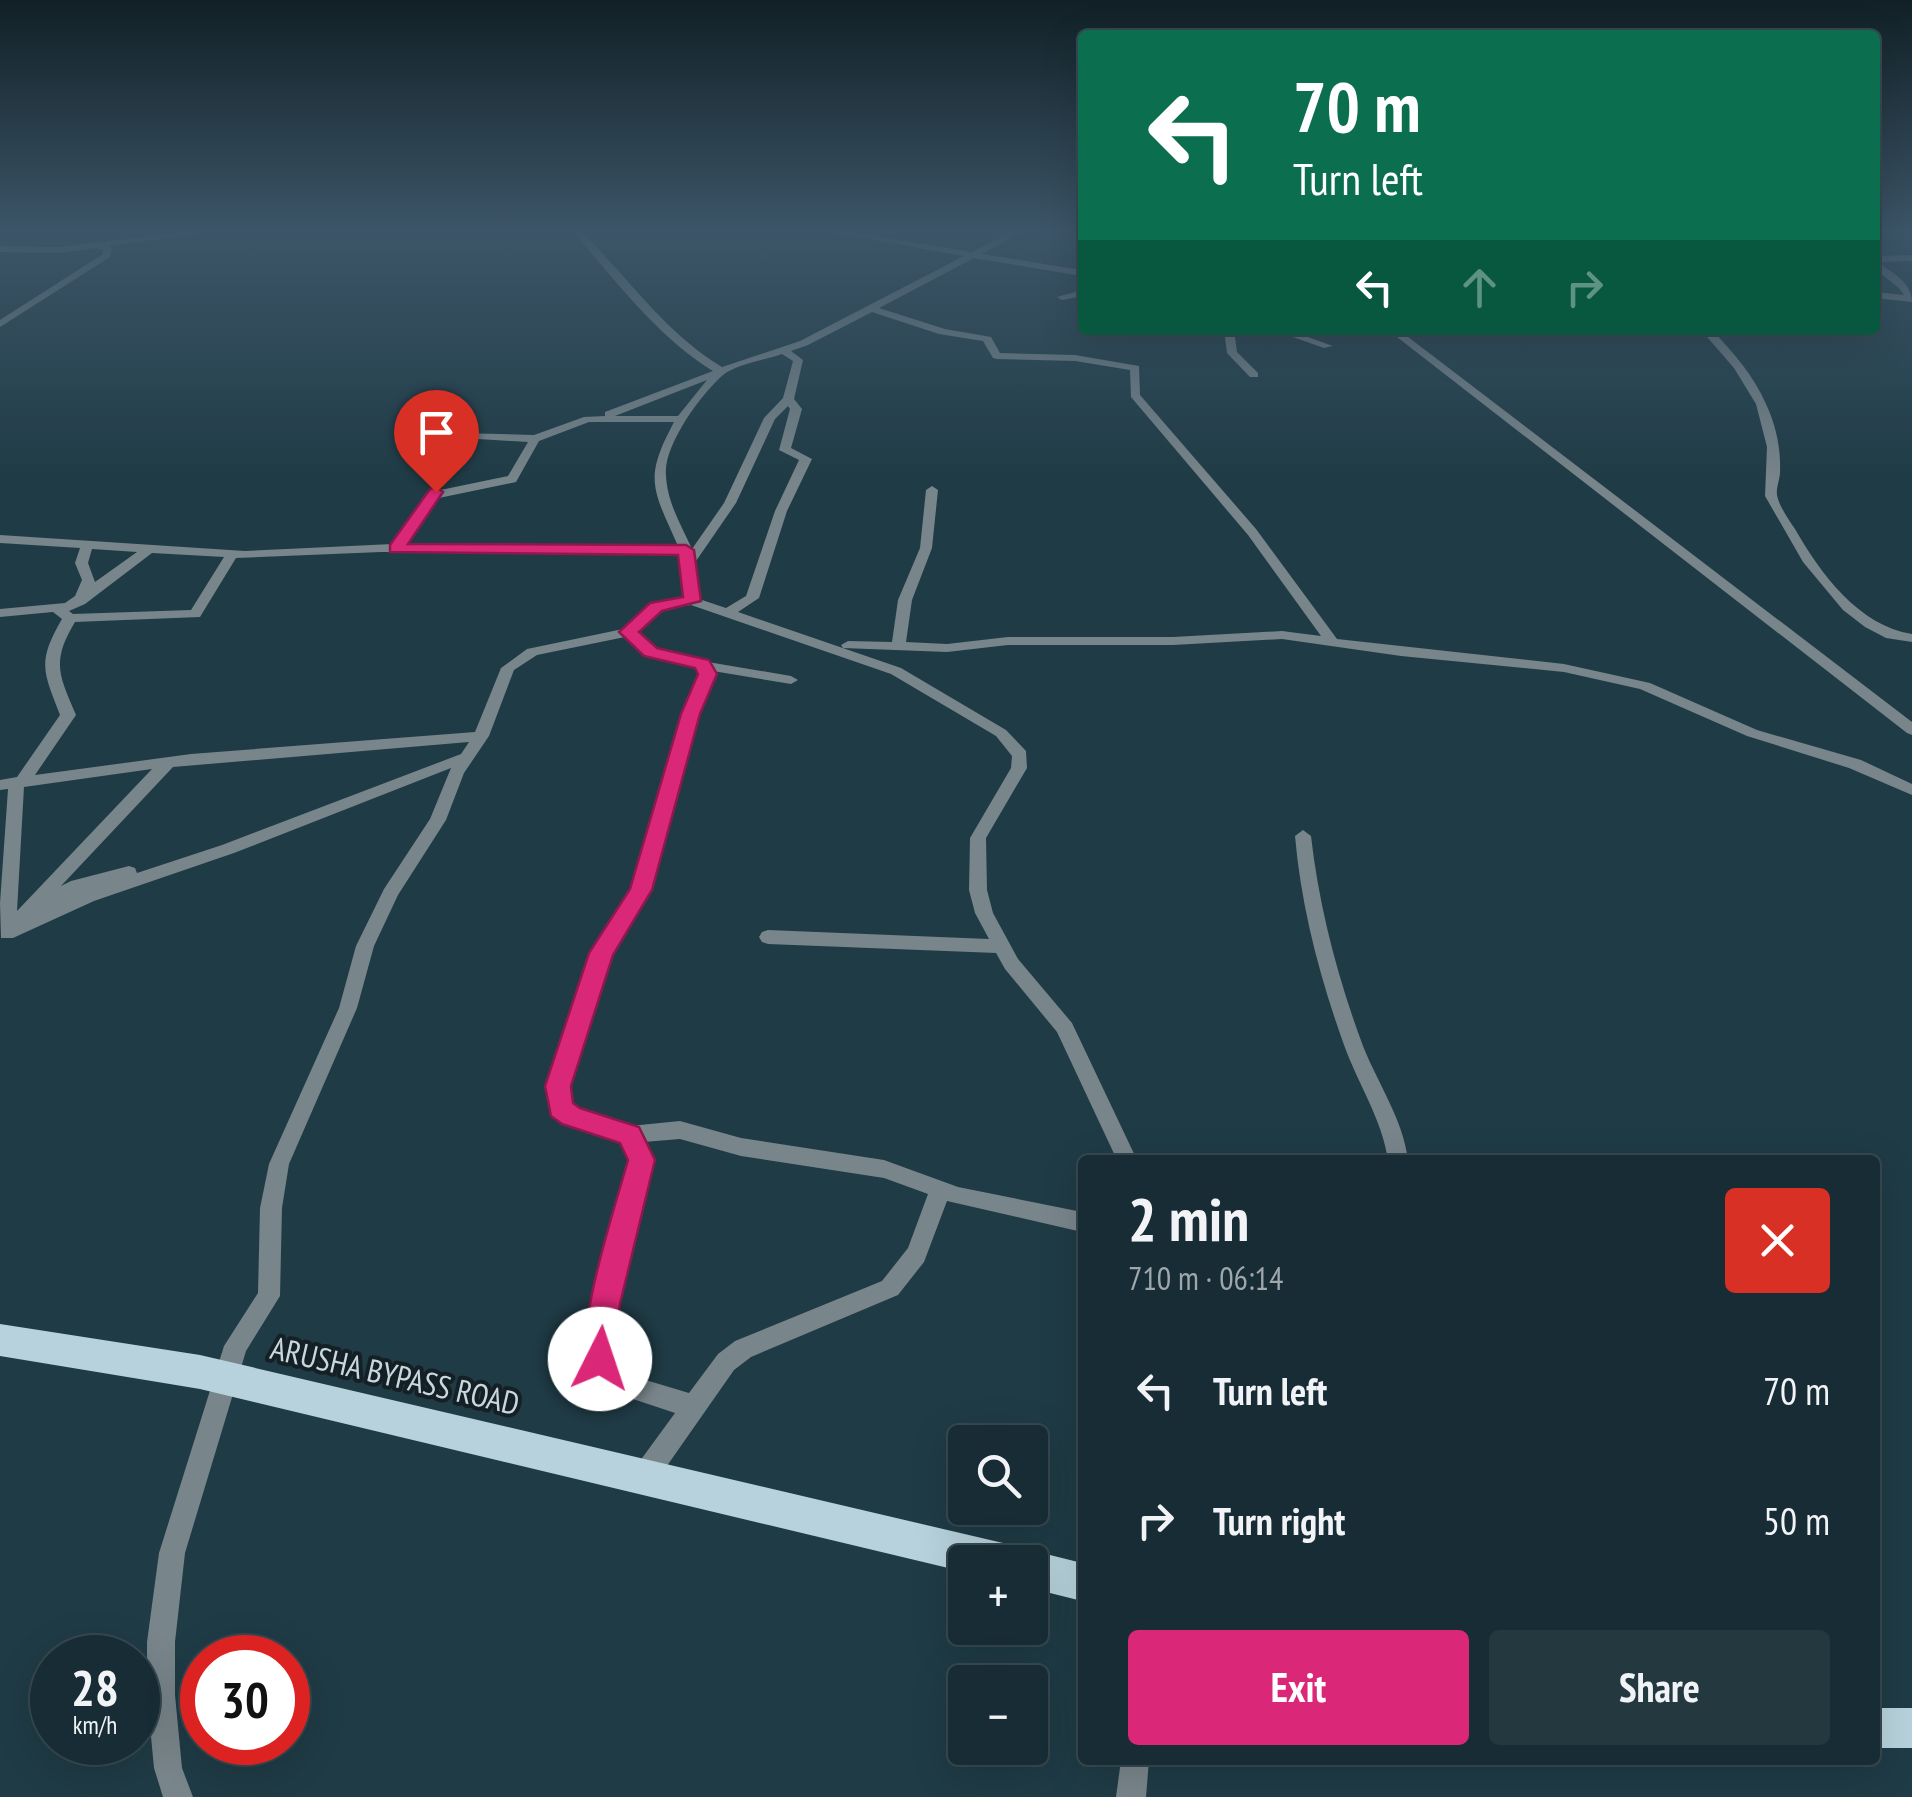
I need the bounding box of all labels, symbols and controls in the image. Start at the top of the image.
text: 70 m [1293,61,1421,151]
icon: left [1128,70,1258,200]
text: Turn left [1293,149,1423,207]
icon: left [1347,260,1402,315]
icon: ahead [1452,260,1507,315]
icon: right [1557,260,1612,315]
pin [394,390,479,493]
icon: arrive [409,405,464,460]
text: 2 min [1128,1180,1249,1258]
button: close [1725,1188,1830,1293]
text: 710 m · 06:14 [1128,1257,1283,1299]
position arrow [548,1307,652,1411]
street label: ARUSHA BYPASS ROAD [267,1326,524,1424]
icon: left [1128,1363,1183,1418]
text: Turn left [1213,1366,1327,1415]
text: 70 m [1763,1366,1830,1415]
map controls [948,1425,1048,1765]
button: search [948,1425,1048,1525]
icon: right [1128,1493,1183,1548]
text: Turn right [1213,1496,1345,1545]
text: 50 m [1763,1496,1830,1545]
button: + [948,1545,1048,1645]
button: Exit [1128,1630,1469,1745]
button: Share [1489,1630,1830,1745]
speed limit sign: 30 [180,1635,310,1765]
text: 28 [71,1655,119,1720]
button: − [948,1665,1048,1765]
text: km/h [73,1709,117,1741]

